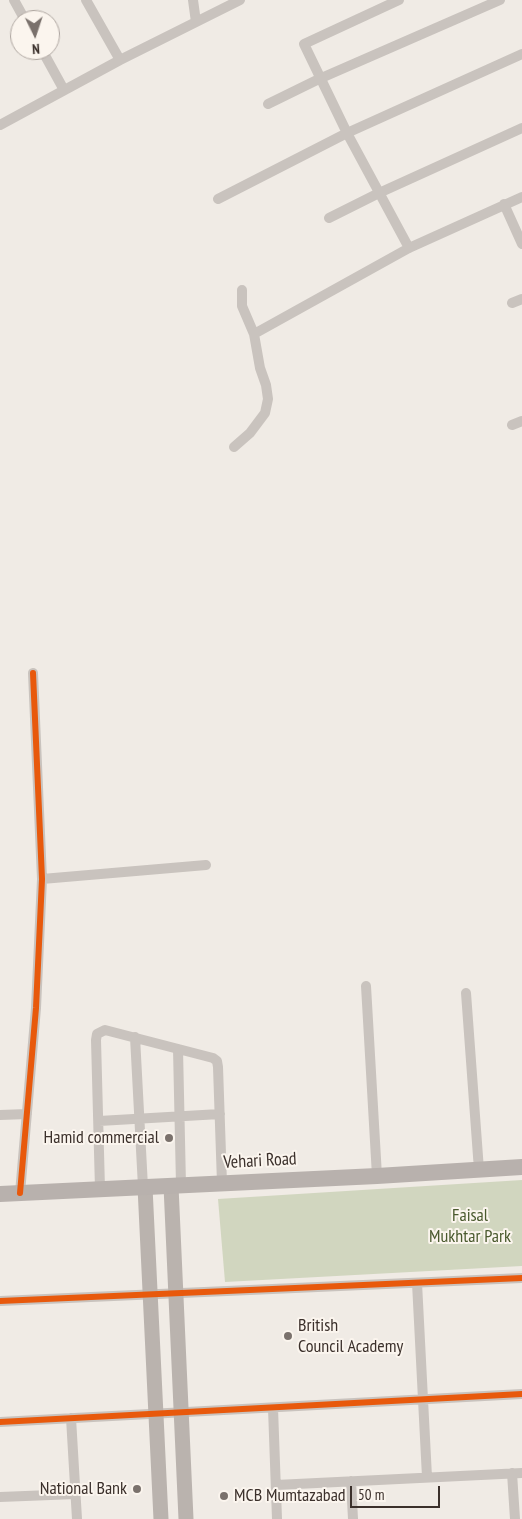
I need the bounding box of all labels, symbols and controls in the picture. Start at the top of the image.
north arrow [10,10,60,60]
text: N [32,40,40,58]
place label: Hamid commercial [44,1127,159,1149]
marker: Hamid commercial [163,1132,175,1144]
street label: Vehari Road [223,1148,297,1174]
park label: Faisal Mukhtar Park [429,1205,511,1248]
place label: British Council Academy [298,1315,403,1358]
marker: British Council Academy [282,1330,294,1342]
scale bar [352,1476,442,1508]
place label: National Bank [40,1478,127,1500]
marker: National Bank [131,1483,143,1495]
place label: MCB Mumtazabad [234,1485,346,1507]
text: 50 m [358,1485,384,1504]
marker: MCB Mumtazabad [218,1490,230,1502]

